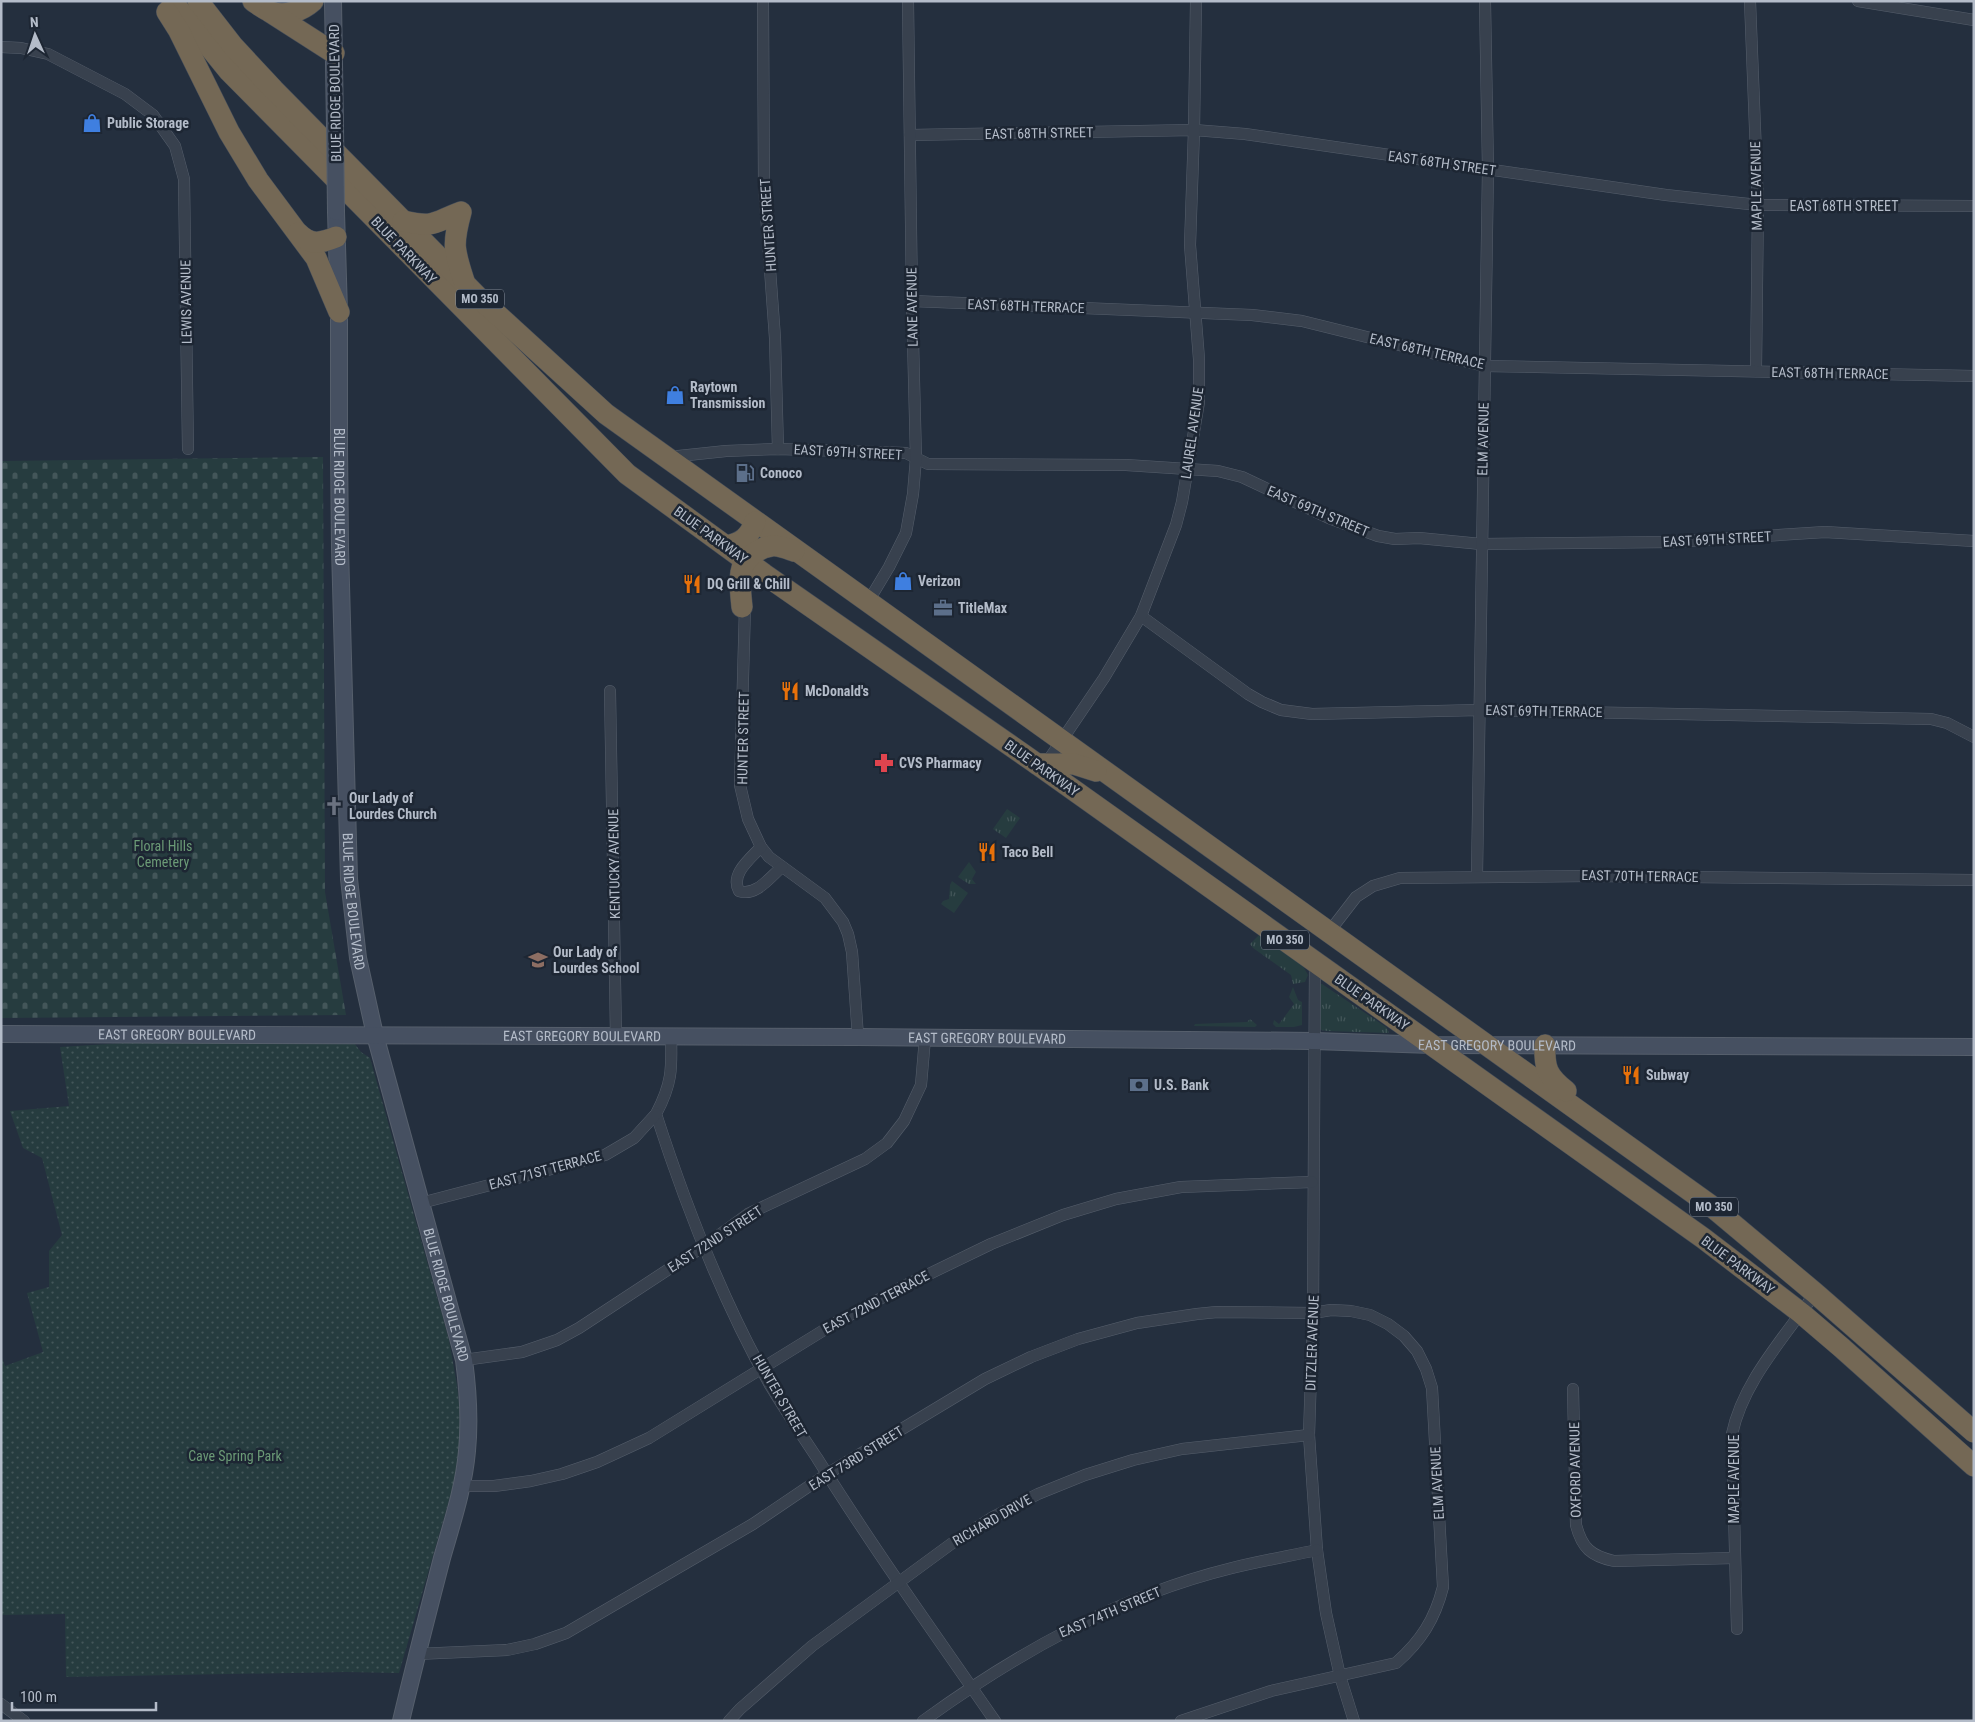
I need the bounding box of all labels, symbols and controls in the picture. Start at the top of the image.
north arrow [10,10,60,60]
text: N [30,14,39,30]
street label: BLUE RIDGE BOULEVARD [326,24,344,162]
shop icon: Public Storage [81,112,103,134]
place label: Public Storage [107,115,189,131]
street label: EAST 68TH STREET [984,124,1094,142]
street label: MAPLE AVENUE [1747,141,1765,231]
street label: EAST 68TH STREET [1387,148,1497,178]
street label: HUNTER STREET [757,178,779,272]
street label: EAST 68TH STREET [1790,198,1898,214]
street label: BLUE PARKWAY [368,213,440,287]
street label: LEWIS AVENUE [177,260,195,344]
street label: LANE AVENUE [903,267,921,347]
road number: MO 350 [456,290,504,308]
street label: EAST 68TH TERRACE [967,296,1085,316]
street label: EAST 68TH TERRACE [1368,330,1486,372]
street label: EAST 68TH TERRACE [1771,364,1889,382]
place label: Raytown Transmission [690,379,766,411]
shop icon: Raytown Transmission [664,384,686,406]
street label: LAUREL AVENUE [1178,386,1206,480]
street label: ELM AVENUE [1474,402,1492,476]
street label: BLUE RIDGE BOULEVARD [331,428,348,566]
street label: EAST 69TH STREET [793,441,903,463]
fuel station icon: Conoco [734,462,756,484]
place label: Conoco [760,465,802,481]
street label: EAST 69TH STREET [1265,482,1371,540]
street label: BLUE PARKWAY [671,503,751,567]
street label: EAST 69TH STREET [1662,528,1772,550]
shop icon: Verizon [892,570,914,592]
restaurant icon: DQ Grill & Chill [681,573,703,595]
place label: Verizon [918,573,961,589]
place label: DQ Grill & Chill [707,576,790,592]
office icon: TitleMax [932,597,954,619]
place label: TitleMax [958,600,1008,616]
restaurant icon: McDonald's [779,680,801,702]
place label: McDonald's [805,683,869,699]
street label: HUNTER STREET [734,691,752,785]
street label: EAST 69TH TERRACE [1485,702,1603,720]
street label: BLUE PARKWAY [1002,736,1083,800]
pharmacy icon: CVS Pharmacy [873,752,895,774]
place label: CVS Pharmacy [899,755,982,771]
place label: Our Lady of Lourdes Church [349,790,437,822]
church icon: Our Lady of Lourdes Church [323,795,345,817]
street label: KENTUCKY AVENUE [605,809,623,919]
street label: BLUE RIDGE BOULEVARD [340,833,368,972]
park label: Floral Hills Cemetery [134,838,192,870]
restaurant icon: Taco Bell [976,841,998,863]
place label: Taco Bell [1002,844,1053,860]
street label: EAST 70TH TERRACE [1581,867,1699,885]
road number: MO 350 [1261,930,1309,950]
place label: Our Lady of Lourdes School [553,944,640,976]
school or university icon: Our Lady of Lourdes School [527,949,549,971]
street label: BLUE PARKWAY [1332,970,1413,1034]
street label: EAST GREGORY BOULEVARD [98,1026,256,1043]
street label: EAST GREGORY BOULEVARD [503,1028,661,1044]
street label: EAST GREGORY BOULEVARD [908,1029,1066,1047]
street label: EAST GREGORY BOULEVARD [1418,1037,1576,1054]
restaurant icon: Subway [1620,1064,1642,1086]
place label: Subway [1646,1067,1690,1083]
bank icon: U.S. Bank [1128,1074,1150,1096]
place label: U.S. Bank [1154,1077,1209,1093]
street label: EAST 71ST TERRACE [487,1147,603,1193]
road number: MO 350 [1690,1198,1738,1216]
street label: EAST 72ND STREET [665,1202,765,1276]
street label: BLUE RIDGE BOULEVARD [420,1226,472,1363]
street label: BLUE PARKWAY [1698,1232,1778,1298]
street label: EAST 72ND TERRACE [820,1267,932,1337]
street label: DITZLER AVENUE [1302,1295,1322,1391]
street label: HUNTER STREET [750,1352,810,1440]
street label: OXFORD AVENUE [1566,1422,1584,1518]
street label: EAST 73RD STREET [806,1423,906,1493]
street label: MAPLE AVENUE [1726,1434,1742,1524]
street label: ELM AVENUE [1427,1446,1447,1520]
park label: Cave Spring Park [188,1448,283,1464]
street label: RICHARD DRIVE [950,1491,1034,1549]
street label: EAST 74TH STREET [1057,1583,1163,1641]
scale bar [12,1680,156,1712]
text: 100 m [20,1688,57,1706]

